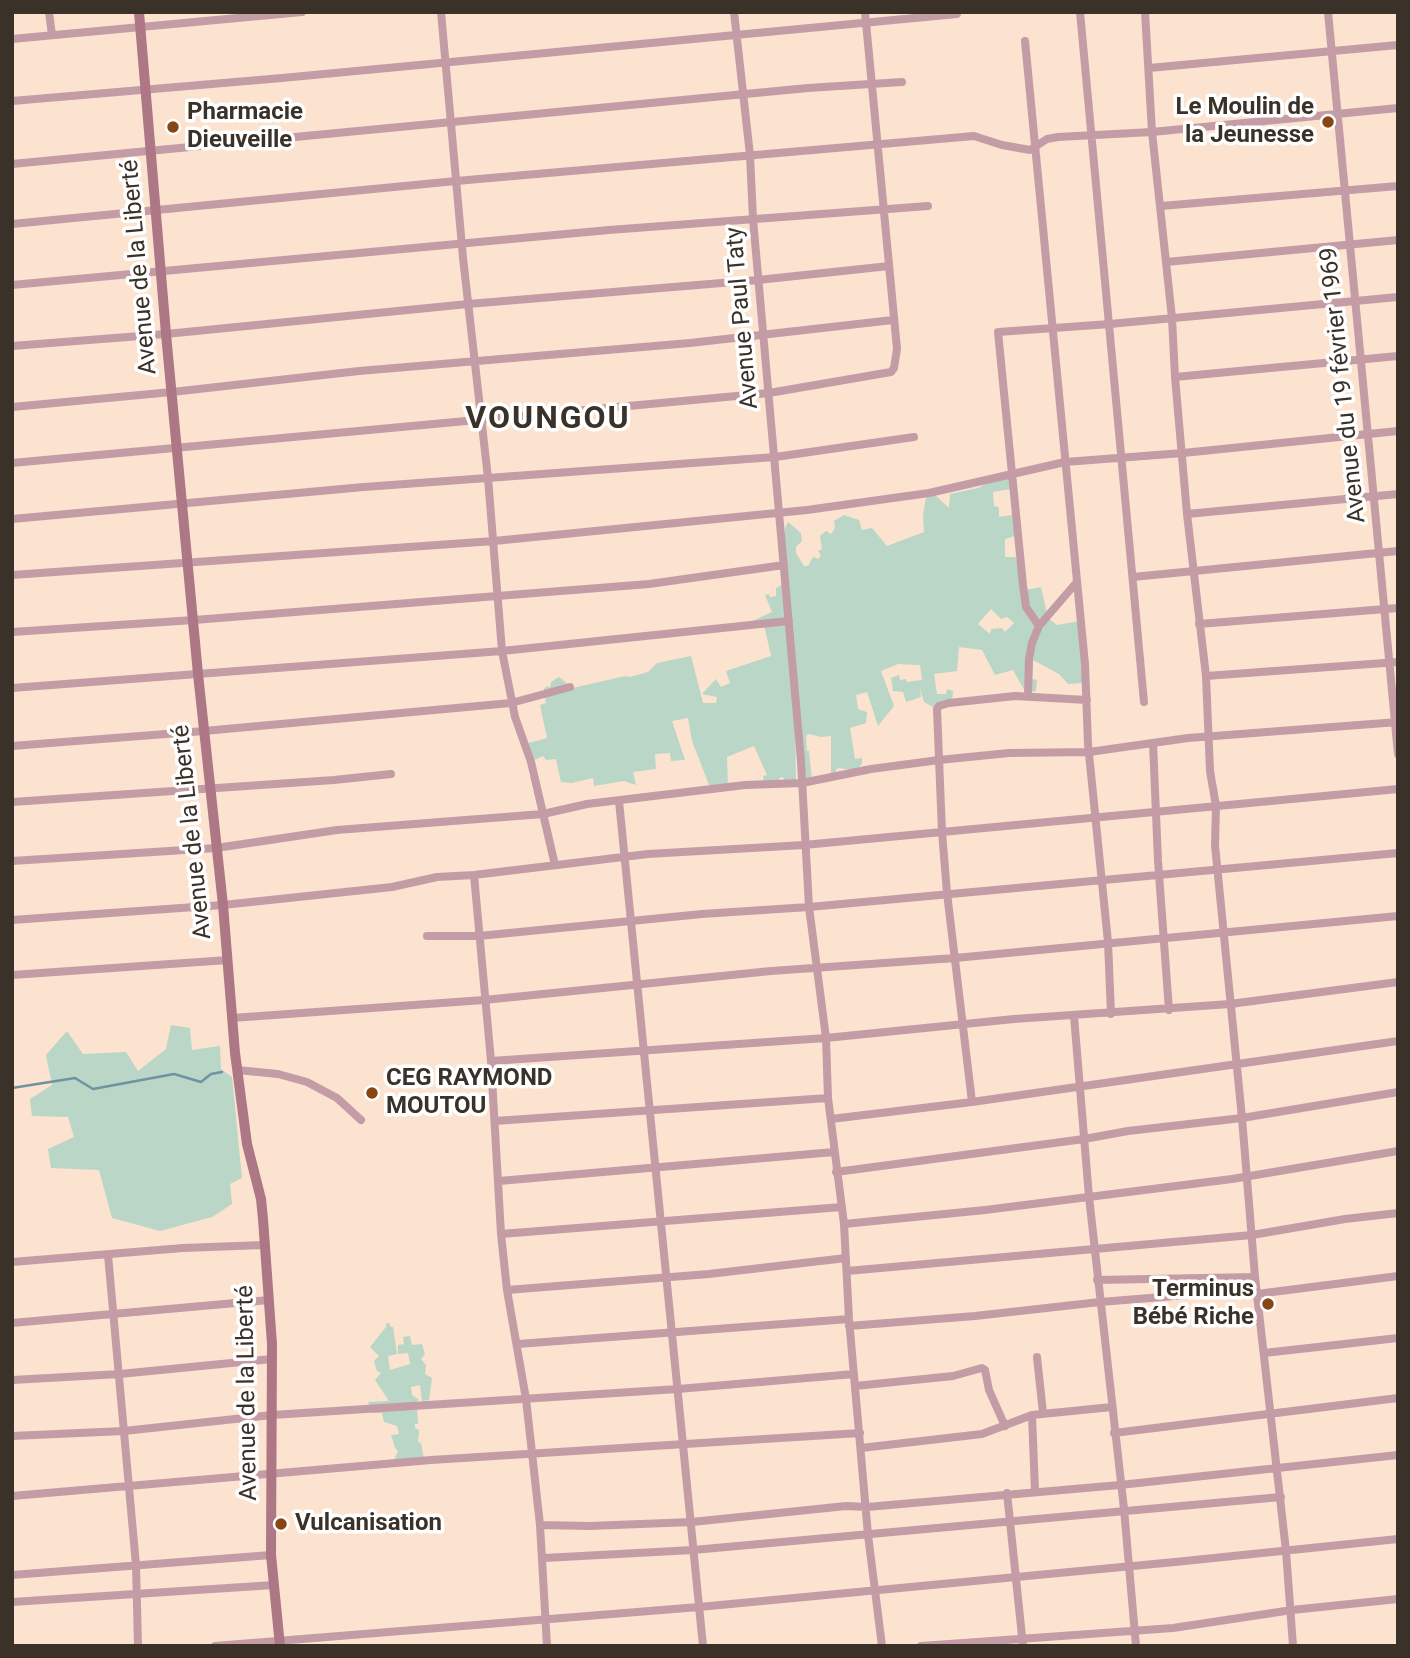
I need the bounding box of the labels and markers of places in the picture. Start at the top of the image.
place label: Le Moulin de la Jeunesse [1175,94,1314,150]
place label: Pharmacie Dieuveille [187,99,303,155]
marker: Le Moulin de la Jeunesse [1320,114,1336,130]
marker: Pharmacie Dieuveille [165,119,181,135]
place label: CEG RAYMOND MOUTOU [386,1065,552,1121]
marker: CEG RAYMOND MOUTOU [364,1085,380,1101]
place label: Terminus Bébé Riche [1133,1276,1254,1332]
marker: Terminus Bébé Riche [1260,1296,1276,1312]
place label: Vulcanisation [295,1510,442,1538]
marker: Vulcanisation [273,1516,289,1532]

